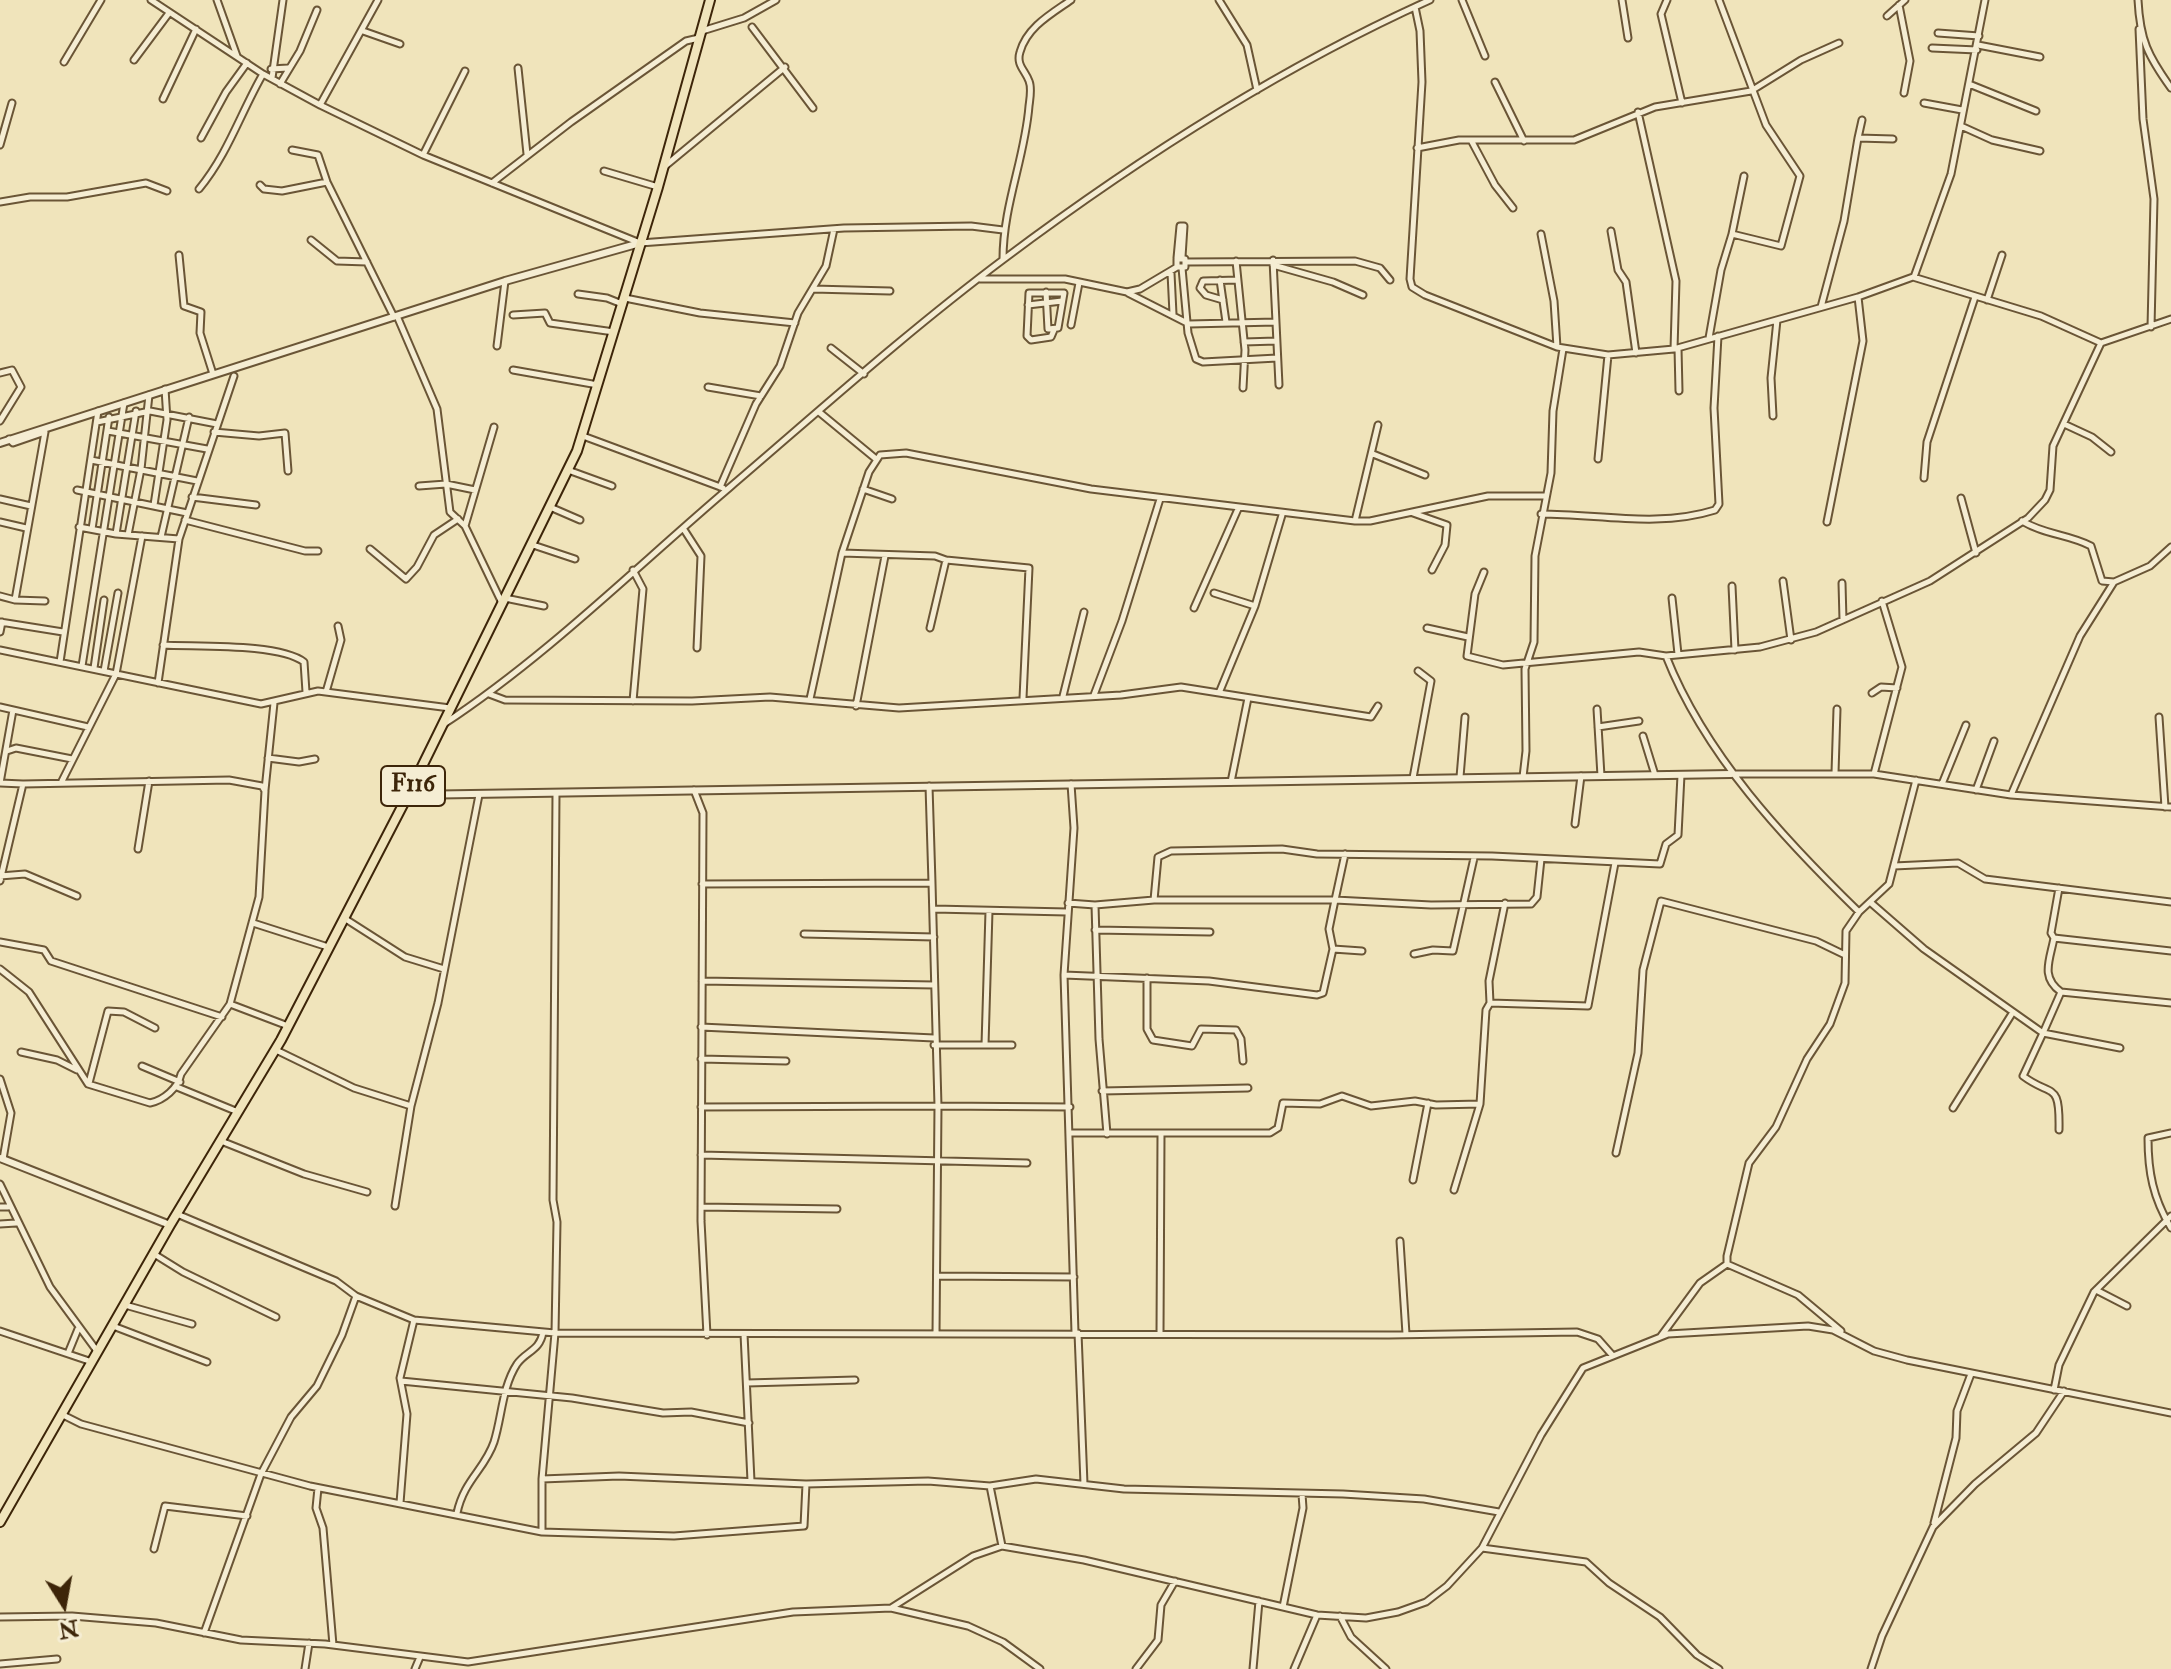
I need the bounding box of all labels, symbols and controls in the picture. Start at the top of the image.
road number: F116 [381,766,445,806]
north arrow [24,1565,104,1645]
text: N [56,1613,81,1644]

